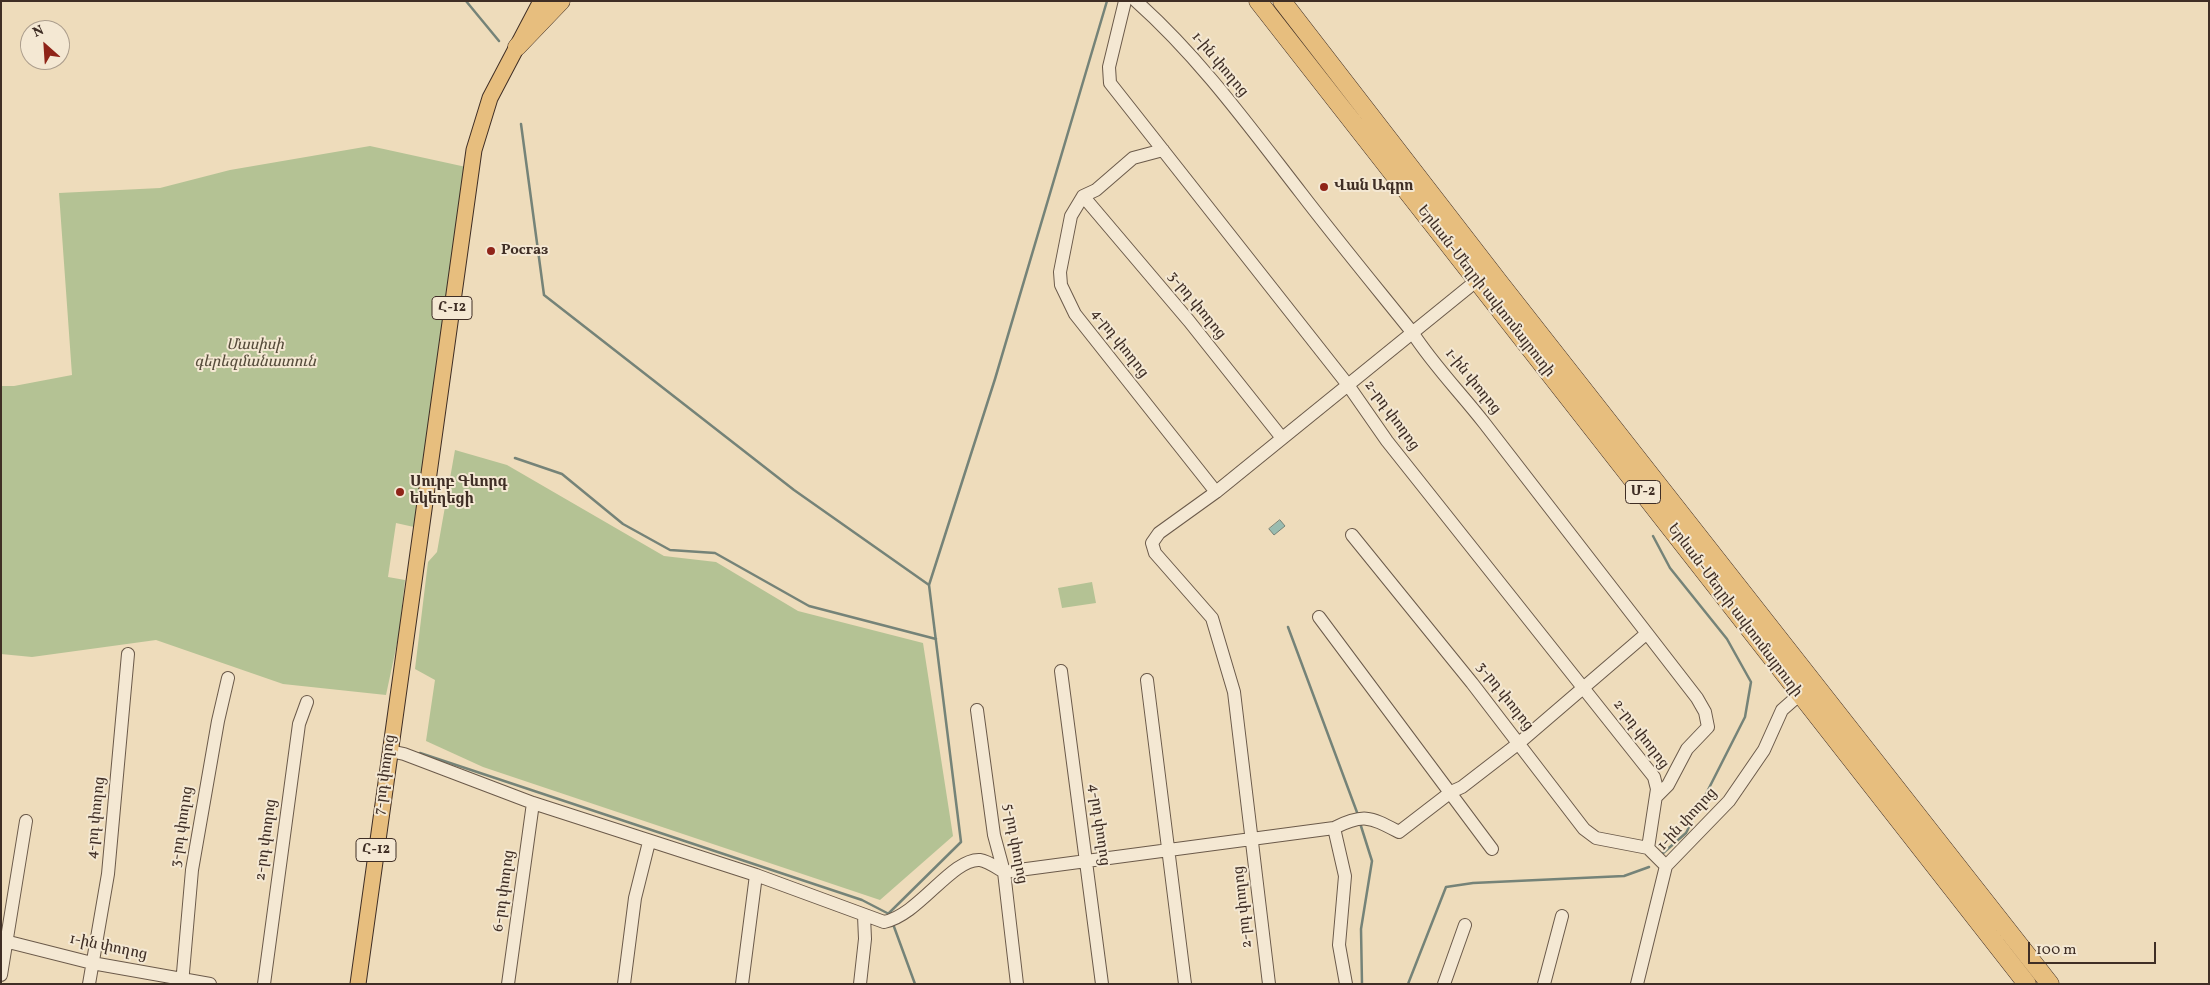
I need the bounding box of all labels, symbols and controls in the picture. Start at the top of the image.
north arrow [20,20,70,70]
text: N [30,21,47,43]
street label: 1-ին փողոց [1187,29,1251,101]
place label: Վան Ագրո [1334,178,1413,196]
marker: Վան Ագրո [1318,181,1330,193]
street label: Երևան-Մեղրի ավտոմայրուղի [1412,203,1558,381]
place label: Росгаз [501,242,548,260]
marker: Росгаз [485,245,497,257]
street label: 3-րդ փողոց [1163,268,1229,344]
road number: Հ-12 [432,296,472,320]
street label: 4-րդ փողոց [1086,306,1152,382]
park label: Մասիսի գերեզմանատուն [194,337,316,372]
street label: 1-ին փողոց [1440,346,1504,418]
street label: 2-րդ փողոց [1359,377,1423,455]
place label: Սուրբ Գևորգ եկեղեցի [410,474,507,509]
road number: Մ-2 [1626,481,1660,504]
marker: Սուրբ Գևորգ եկեղեցի [394,486,406,498]
street label: Երևան-Մեղրի ավտոմայրուղի [1663,521,1805,701]
street label: 3-րդ փողոց [1472,659,1536,735]
street label: 2-րդ փողոց [1608,697,1672,773]
street label: 7-րդ փողոց [371,734,401,816]
street label: 4-րդ փողոց [84,776,110,860]
street label: 4-րդ փողոց [1083,783,1113,867]
street label: 3-րդ փողոց [168,785,198,869]
street label: 1-ին փողոց [1654,785,1722,855]
street label: 2-րդ փողոց [252,798,282,882]
street label: 5-րդ փողոց [998,802,1030,886]
road number: Հ-12 [356,838,396,862]
street label: 6-րդ փողոց [490,849,520,933]
street label: 2-րդ փողոց [1231,865,1257,949]
street label: 1-ին փողոց [67,931,149,965]
scale bar [2030,932,2158,964]
text: 100 m [2036,940,2076,961]

